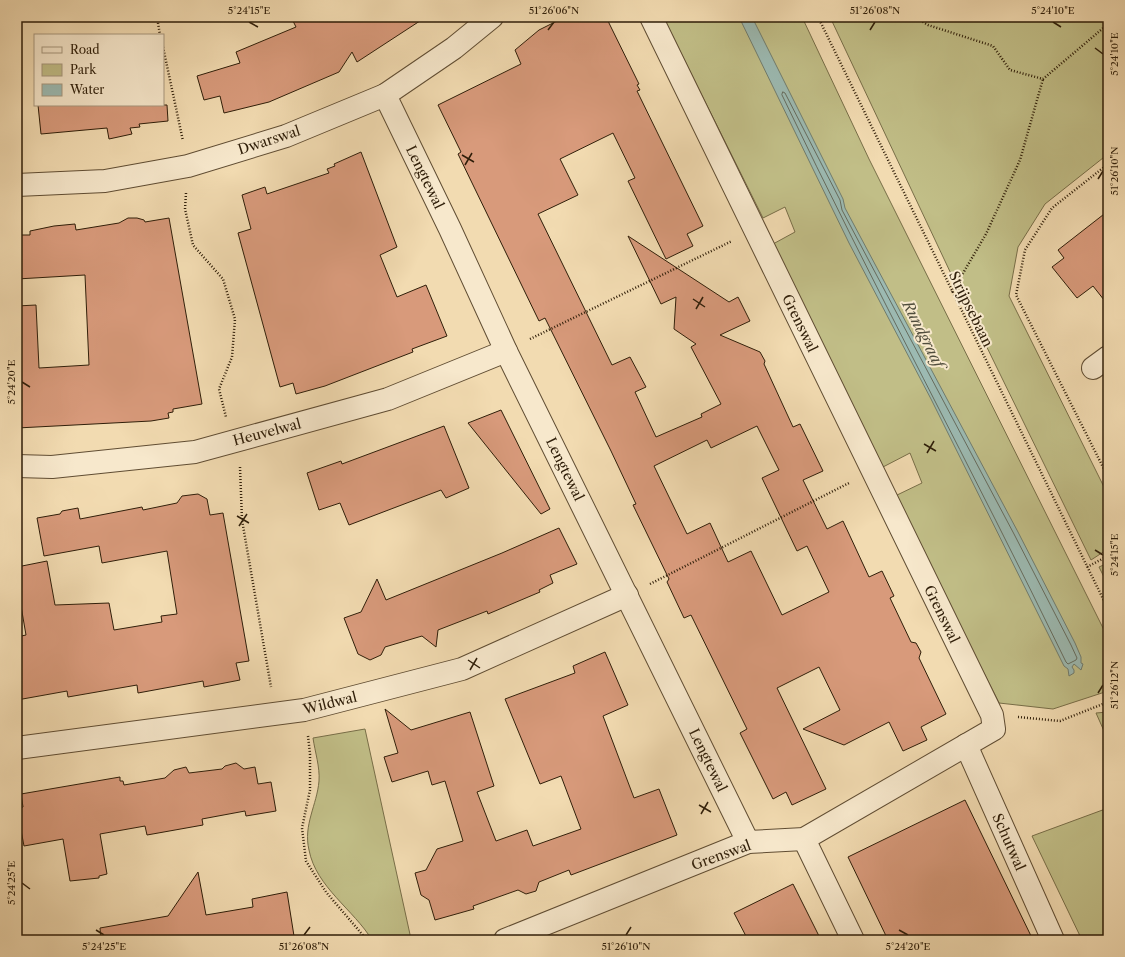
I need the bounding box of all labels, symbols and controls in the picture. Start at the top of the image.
text: 5°24'15"E [228,4,270,17]
text: 51°26'06"N [529,4,579,17]
text: 51°26'08"N [850,4,900,17]
text: 5°24'10"E [1031,4,1075,17]
text: 5°24'10"E [1108,32,1121,76]
legend [34,34,164,106]
text: Road [70,42,100,57]
text: Park [70,62,97,77]
text: Water [69,82,104,97]
street label: Dwarswal [236,121,302,159]
street label: Lengtewal [402,142,448,212]
text: 51°26'10"N [1108,147,1121,195]
street label: Strijpsebaan [945,268,997,350]
street label: Grenswal [778,291,822,355]
water label: Rundgraaf [898,296,951,375]
text: 5°24'20"E [5,359,18,405]
street label: Heuvelwal [231,414,303,450]
street label: Lengtewal [542,434,588,504]
text: 5°24'15"E [1108,534,1121,576]
street label: Grenswal [920,582,964,646]
text: 51°26'12"N [1108,661,1121,709]
street label: Wildwal [300,688,359,719]
street label: Lengtewal [685,725,731,795]
street label: Schutwal [988,811,1030,873]
street label: Grenswal [689,836,753,874]
text: 5°24'25"E [5,861,18,905]
text: 5°24'25"E [82,940,126,953]
text: 51°26'08"N [279,940,329,953]
text: 51°26'10"N [602,940,650,953]
text: 5°24'20"E [885,940,931,953]

